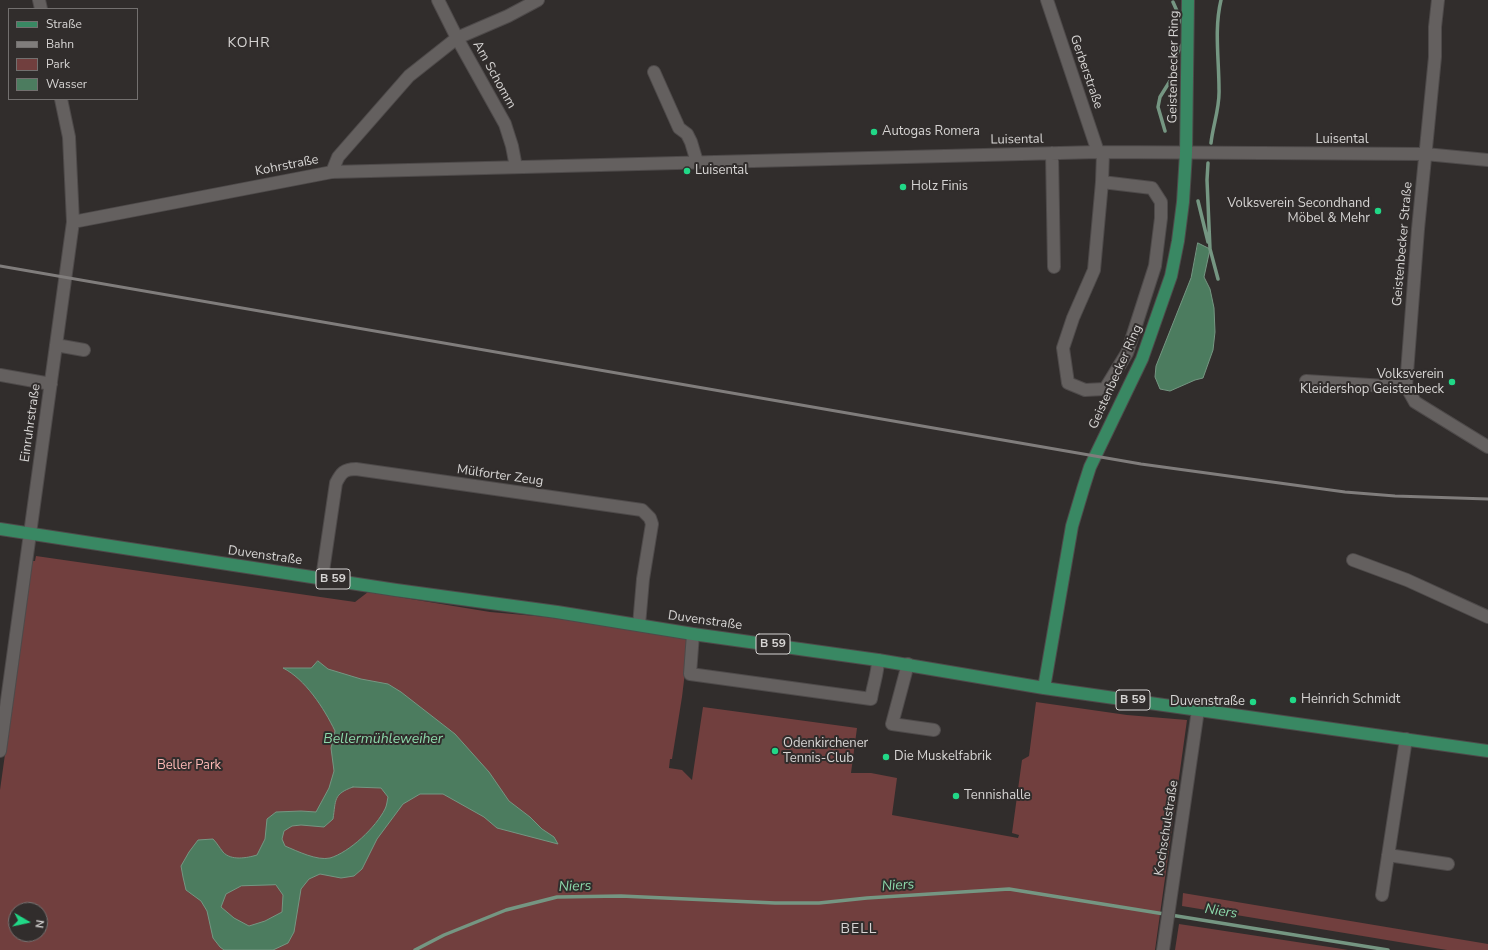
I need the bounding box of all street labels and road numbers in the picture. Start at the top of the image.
street label: Geistenbecker Ring [1165,10,1183,124]
street label: Gerberstraße [1066,33,1106,111]
street label: Am Schomm [469,38,519,112]
street label: Luisental [990,132,1044,148]
street label: Luisental [1315,132,1369,148]
street label: Kohrstraße [254,152,320,180]
street label: Geistenbecker Straße [1390,181,1416,307]
street label: Geistenbecker Ring [1086,322,1146,432]
street label: Einruhrstraße [18,383,44,463]
street label: Mülforter Zeug [456,462,544,490]
street label: Duvenstraße [227,543,303,569]
road number: B 59 [316,569,350,589]
street label: Duvenstraße [667,608,743,634]
road number: B 59 [756,634,790,654]
road number: B 59 [1116,690,1150,710]
street label: Kochschulstraße [1152,779,1182,877]

